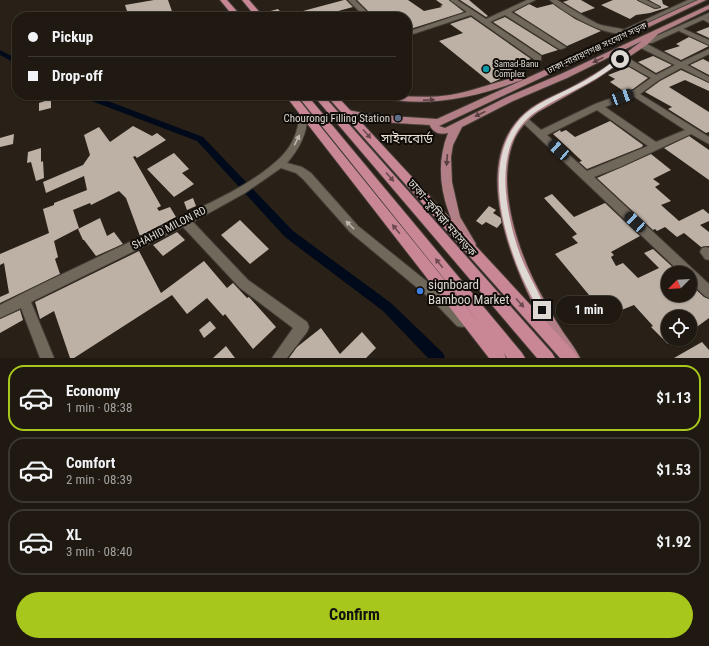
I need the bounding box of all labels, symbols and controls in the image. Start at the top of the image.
street label: ঢাকা-নারায়ণগঞ্জ সংযোগ সড়ক [545,20,649,76]
text: Pickup [52,28,93,46]
route start [611,50,629,68]
one-way arrow [592,57,604,63]
place label: Samad-Banu Complex [494,59,539,79]
marker: Samad-Banu Complex [481,64,491,74]
text: Drop-off [52,67,103,85]
car [609,87,635,107]
one-way arrow [423,97,435,104]
one-way arrow [474,111,486,117]
place label: Chourongi Filling Station [284,112,390,125]
marker: Chourongi Filling Station [393,113,403,123]
one-way arrow [362,129,371,140]
district label: সাইনবোর্ড [380,131,433,146]
one-way arrow [294,134,300,146]
car [546,138,572,162]
one-way arrow [444,154,451,166]
one-way arrow [385,172,395,182]
street label: ঢাকা–কুমিল্লা মহাসড়ক [404,176,479,259]
street label: SHAHID MILON RD [130,204,208,252]
car [622,209,648,235]
one-way arrow [345,220,355,230]
one-way arrow [391,223,400,234]
one-way arrow [434,257,443,268]
north arrow [661,266,697,302]
map controls [661,266,697,346]
place label: signboard Bamboo Market [428,277,509,307]
marker: signboard Bamboo Market [415,286,425,296]
callout: 1 min [556,296,622,324]
one-way arrow [515,299,524,308]
route end [533,301,551,319]
text: 1 min [575,302,603,317]
button: locate [661,310,697,346]
icon: car [18,380,54,416]
text: Economy [66,382,120,400]
text: $1.13 [656,389,691,407]
text: 1 min · 08:38 [66,400,132,415]
icon: car [18,452,54,488]
text: Comfort [66,454,115,472]
text: $1.53 [656,461,691,479]
text: 2 min · 08:39 [66,472,132,487]
icon: car [18,524,54,560]
text: XL [66,526,82,544]
text: $1.92 [656,533,691,551]
text: 3 min · 08:40 [66,544,132,559]
button: Confirm [16,592,693,638]

